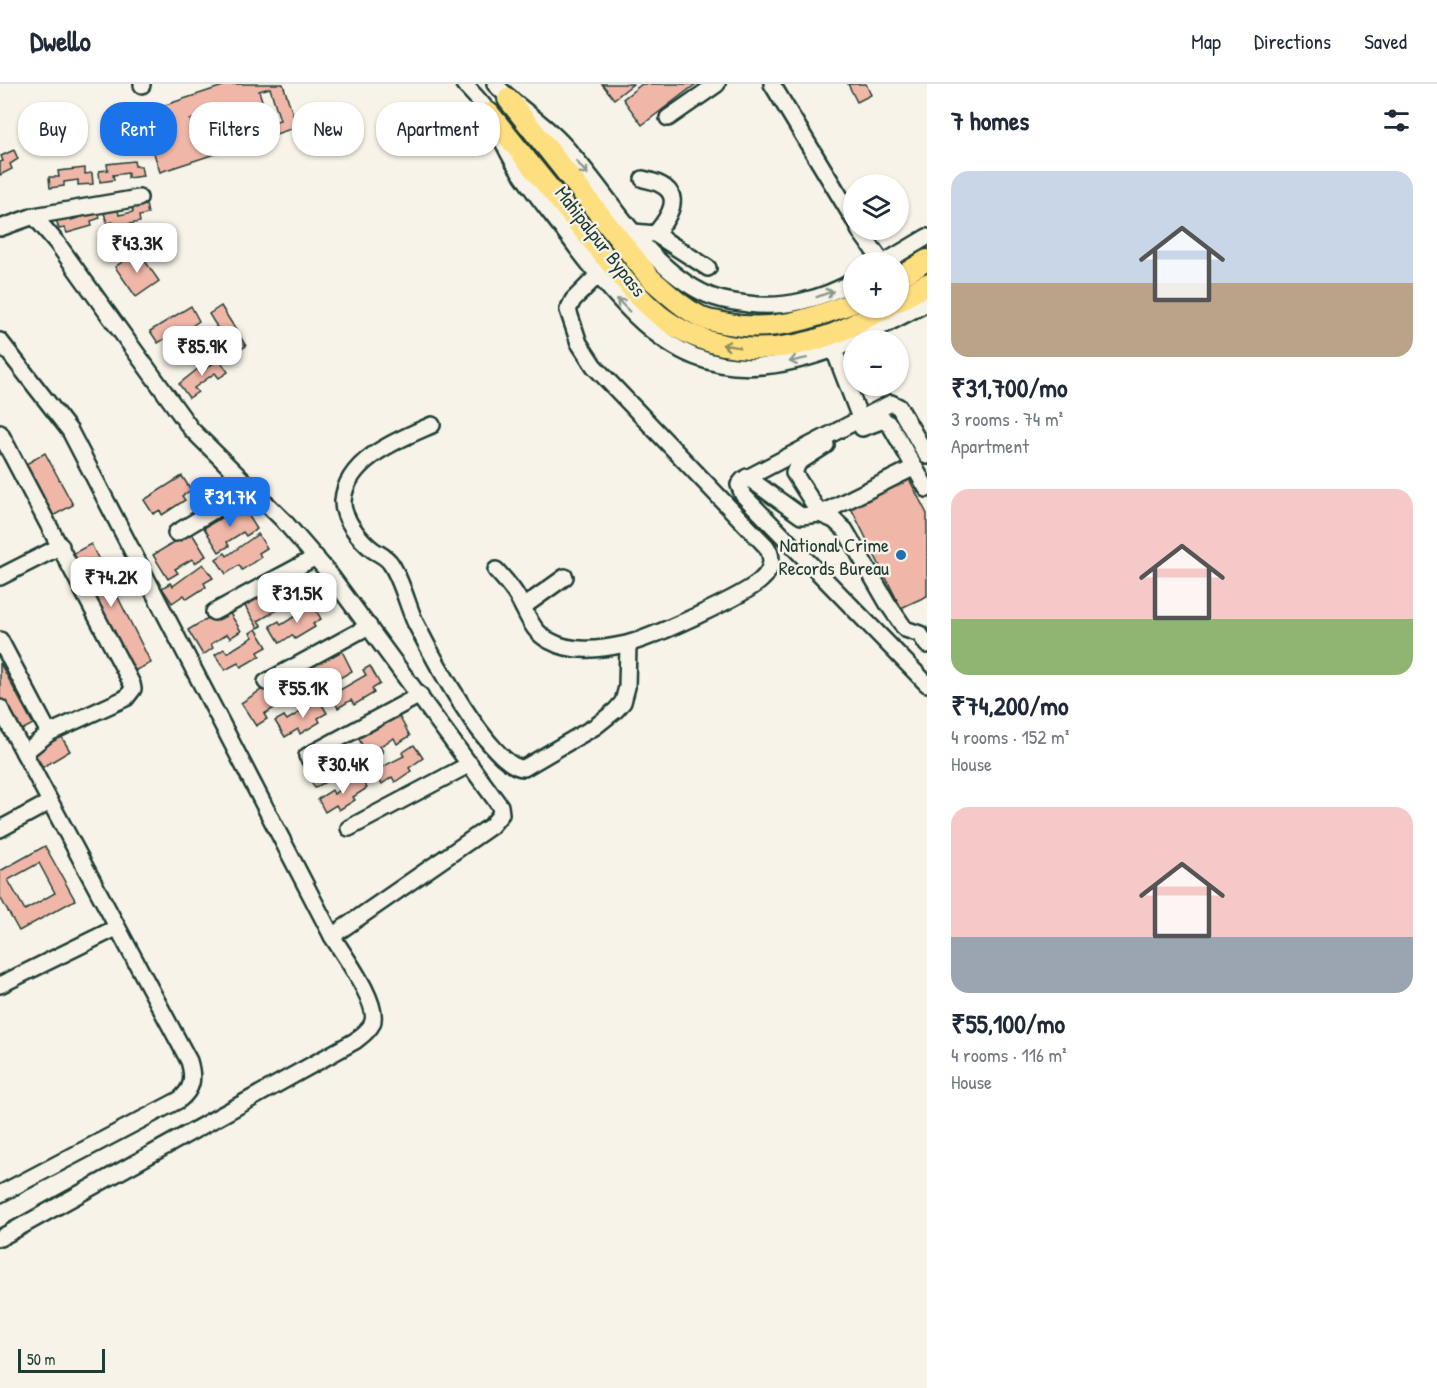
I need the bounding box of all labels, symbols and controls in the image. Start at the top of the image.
text: Dwello [30,22,91,60]
text: Map [1191,27,1221,56]
text: Directions [1254,27,1331,56]
text: Saved [1364,27,1407,56]
chip: Buy [18,102,88,156]
chip: Rent [100,102,177,156]
chip: Filters [189,102,280,156]
chip: New [292,102,364,156]
chip: Apartment [376,102,500,156]
text: 7 homes [951,103,1029,138]
icon: filters [1380,104,1413,137]
one-way arrow [575,160,588,176]
map controls [843,174,909,396]
button: layers [843,174,909,240]
street label: Mahipalpur Bypass [549,180,653,302]
icon: home [1128,210,1236,318]
pin: ₹43.3K [88,223,186,274]
text: ₹43.3K [111,229,163,256]
button: + [843,252,909,318]
one-way arrow [815,287,833,298]
one-way arrow [616,297,631,312]
pin: ₹85.9K [153,326,251,377]
button: − [843,330,909,396]
text: ₹85.9K [177,332,227,359]
one-way arrow [722,341,741,352]
one-way arrow [789,355,808,366]
text: ₹31,700/mo [951,370,1068,405]
text: 3 rooms · 74 m² [951,405,1063,432]
text: Apartment [951,432,1029,459]
pin: ₹31.7K [181,477,279,528]
text: ₹31.7K [204,483,256,510]
icon: home [1128,528,1236,636]
place label: National Crime Records Bureau [779,531,889,581]
marker: National Crime Records Bureau [894,548,908,562]
pin: ₹74.2K [62,557,160,608]
text: ₹74.2K [85,563,137,590]
pin: ₹31.5K [248,573,346,624]
text: ₹31.5K [272,579,322,606]
pin: ₹55.1K [254,668,352,719]
text: ₹55.1K [278,674,328,701]
text: ₹74,200/mo [951,688,1068,723]
text: 4 rooms · 152 m² [951,723,1069,750]
pin: ₹30.4K [294,744,392,795]
text: ₹30.4K [317,750,369,777]
text: House [951,750,992,777]
icon: home [1128,846,1236,954]
text: ₹55,100/mo [951,1006,1065,1041]
text: 4 rooms · 116 m² [951,1041,1067,1068]
text: House [951,1068,992,1095]
scale bar [18,1346,105,1374]
text: 50 m [27,1348,56,1370]

